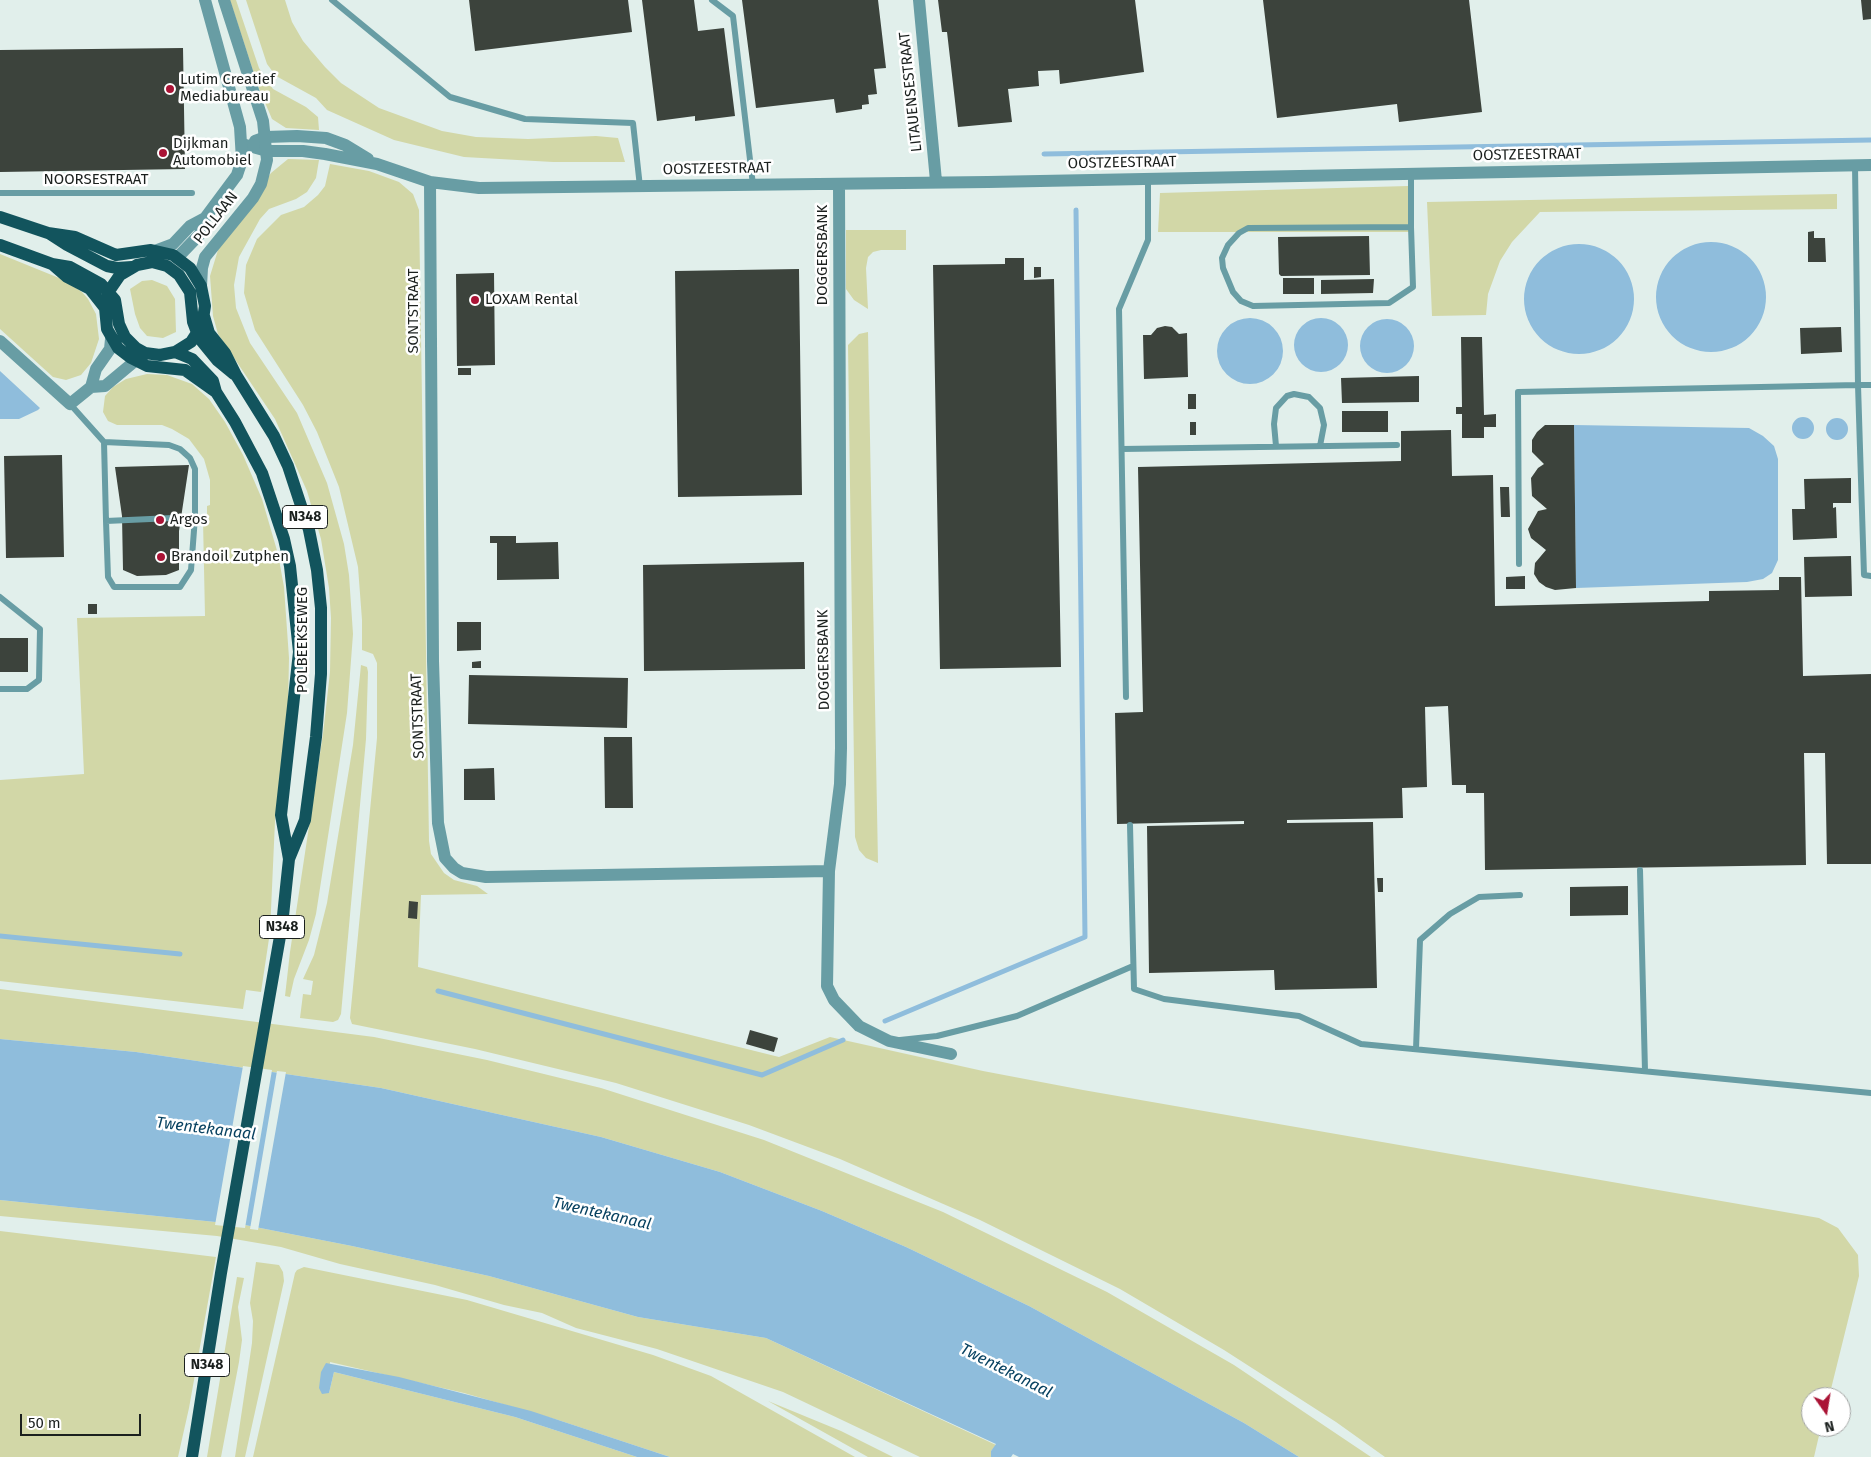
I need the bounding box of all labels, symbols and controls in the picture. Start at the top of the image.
street label: LITAUENSESTRAAT [896,31,926,153]
place label: Lutim Creatief Mediabureau [180,71,275,106]
marker: Lutim Creatief Mediabureau [164,83,176,95]
place label: Dijkman Automobiel [173,135,252,170]
street label: OOSTZEESTRAAT [1473,145,1581,165]
marker: Dijkman Automobiel [157,147,169,159]
street label: OOSTZEESTRAAT [1068,153,1176,173]
street label: OOSTZEESTRAAT [663,159,771,179]
street label: NOORSESTRAAT [44,171,148,189]
street label: POLLAAN [190,188,242,248]
street label: DOGGERSBANK [814,205,832,305]
street label: SONTSTRAAT [405,268,423,354]
place label: LOXAM Rental [485,291,578,309]
marker: LOXAM Rental [469,294,481,306]
road number: N348 [282,506,328,528]
place label: Argos [170,511,207,529]
marker: Argos [154,514,166,526]
place label: Brandoil Zutphen [171,548,289,566]
marker: Brandoil Zutphen [155,551,167,563]
street label: POLBEEKSEWEG [294,587,312,693]
street label: DOGGERSBANK [814,609,834,711]
street label: SONTSTRAAT [408,673,428,759]
road number: N348 [260,916,304,939]
water label: Twentekanaal [155,1113,257,1145]
water label: Twentekanaal [551,1193,653,1235]
water label: Twentekanaal [957,1340,1055,1402]
road number: N348 [184,1354,230,1376]
north arrow [1801,1387,1851,1437]
scale bar [22,1404,144,1436]
text: 50 m [28,1414,61,1432]
text: N [1823,1417,1836,1435]

